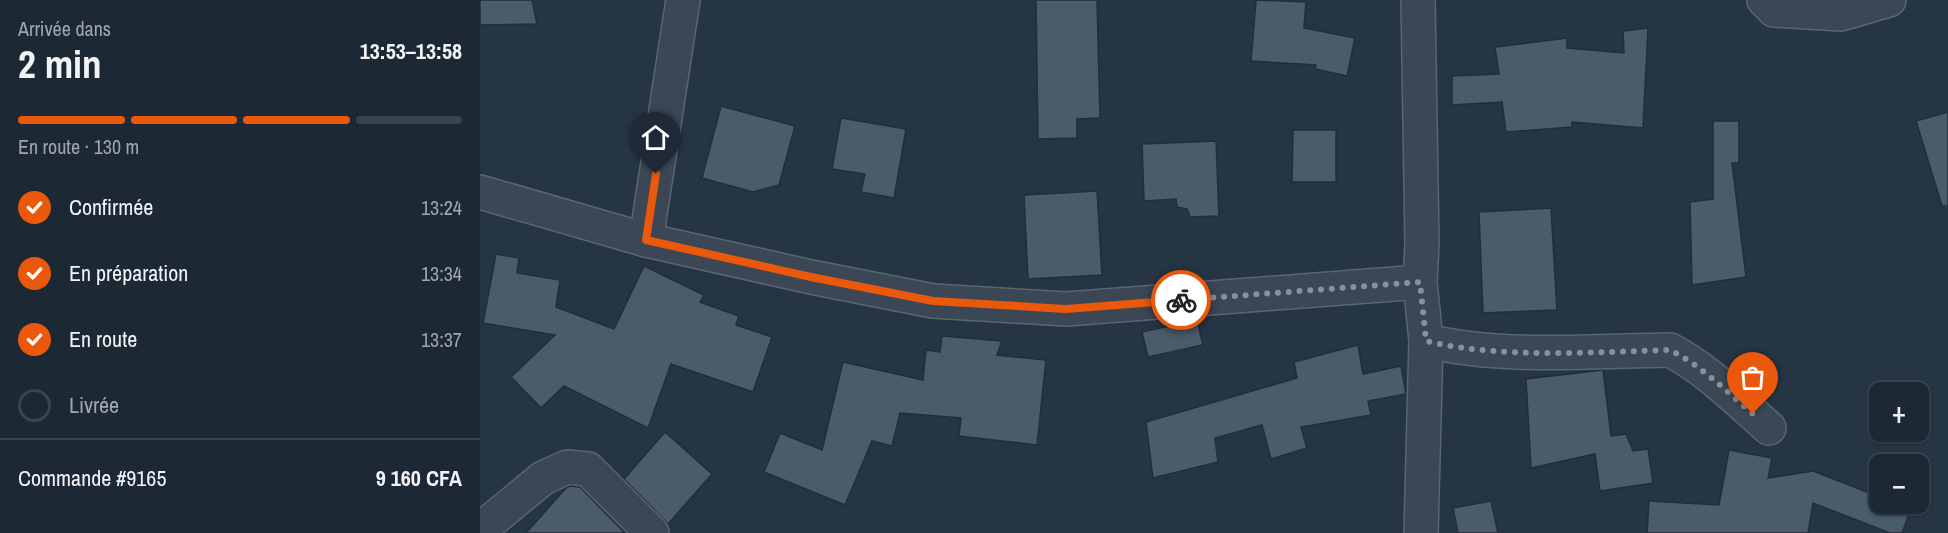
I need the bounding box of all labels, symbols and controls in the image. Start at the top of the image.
text: Arrivée dans [18,15,111,42]
text: 13:53–13:58 [360,36,462,66]
text: 2 min [18,38,102,90]
pin [630,112,681,174]
icon: home [639,121,672,154]
text: En route · 130 m [18,133,139,160]
icon: check [18,191,51,224]
text: Confirmée [69,192,153,222]
text: 13:24 [421,194,462,221]
icon: check [18,257,51,290]
text: En préparation [69,258,188,288]
text: 13:34 [421,260,462,287]
courier [1151,270,1211,330]
icon: bike [1165,284,1198,317]
icon: check [18,323,51,356]
text: En route [69,324,137,354]
text: 13:37 [421,326,462,353]
pin [1727,352,1778,414]
icon: bag [1736,361,1769,394]
map controls [1869,382,1929,514]
button: + [1869,382,1929,442]
text: Livrée [69,390,119,420]
button: − [1869,454,1929,514]
text: Commande #9165 [18,463,166,493]
text: 9 160 CFA [376,463,462,493]

